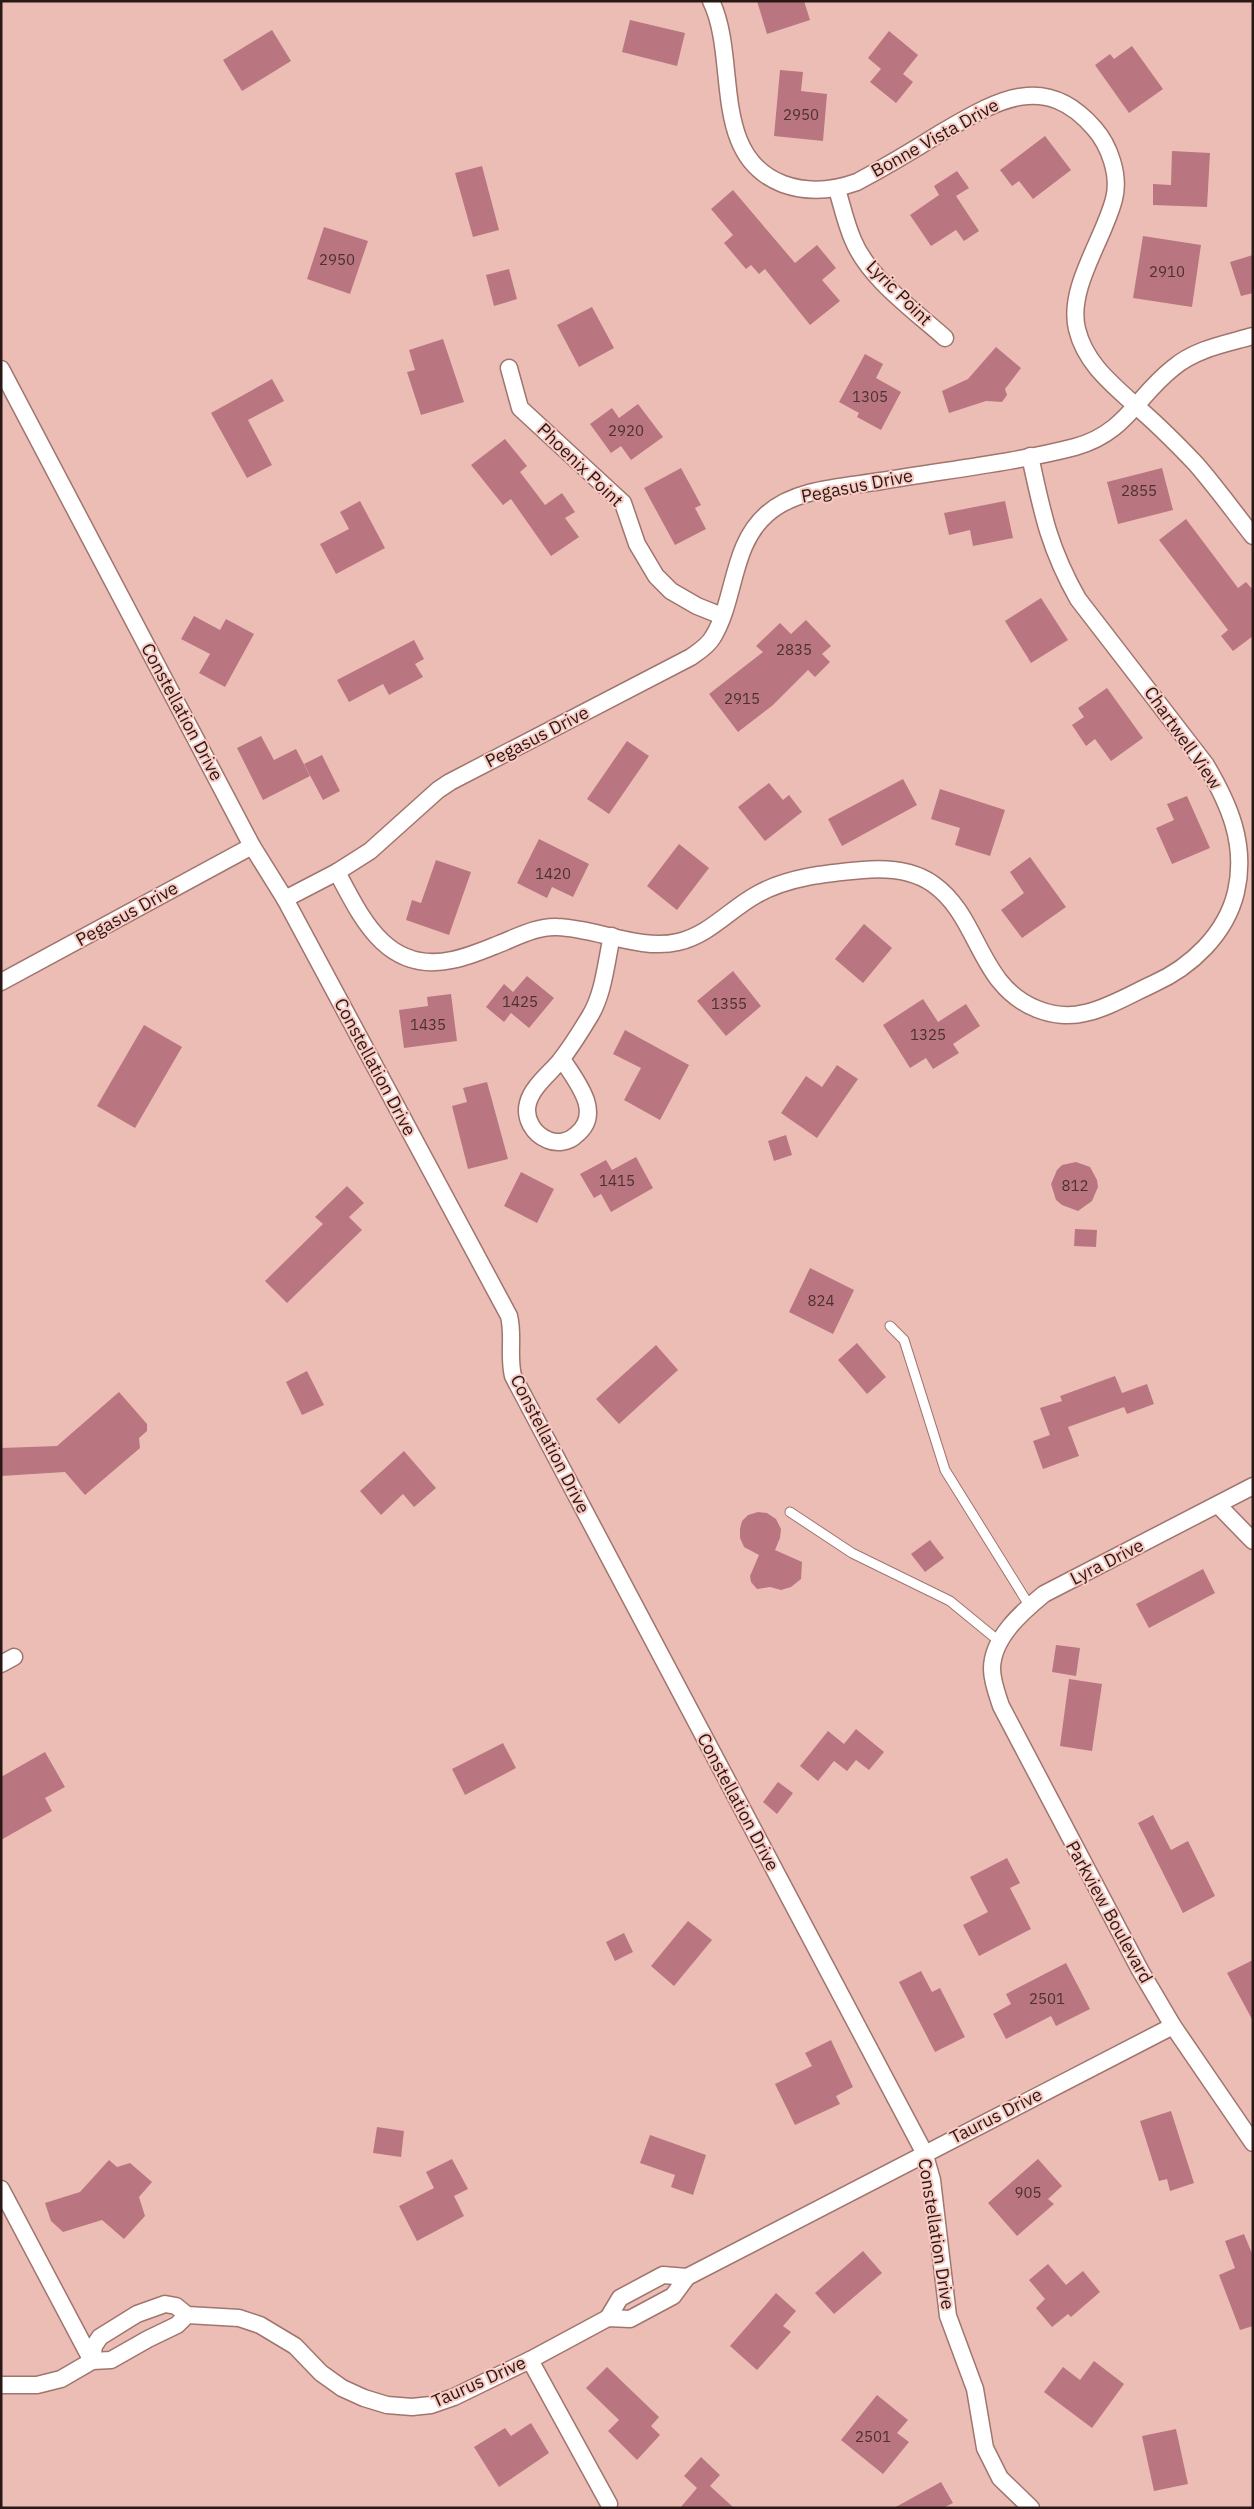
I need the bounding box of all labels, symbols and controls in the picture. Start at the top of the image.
street label: Bonne Vista Drive [867,93,1003,182]
house number: 2950 [783,105,819,124]
house number: 2950 [319,250,355,269]
street label: Lyric Point [862,255,937,330]
house number: 2910 [1149,262,1185,281]
house number: 1305 [852,387,888,406]
street label: Phoenix Point [532,418,628,511]
house number: 2920 [608,421,644,440]
street label: Pegasus Drive [799,463,915,508]
house number: 2855 [1121,481,1157,500]
street label: Constellation Drive [136,639,228,785]
house number: 2835 [776,640,812,659]
street label: Chartwell View [1139,682,1228,794]
house number: 2915 [724,689,760,708]
street label: Pegasus Drive [481,701,593,773]
house number: 1420 [535,864,571,883]
street label: Pegasus Drive [72,876,182,951]
house number: 1425 [502,992,538,1011]
street label: Constellation Drive [329,994,421,1140]
house number: 1355 [711,994,747,1013]
house number: 1435 [410,1015,446,1034]
house number: 1325 [910,1025,946,1044]
house number: 1415 [599,1171,635,1190]
house number: 812 [1061,1176,1089,1195]
house number: 824 [807,1291,835,1310]
street label: Constellation Drive [506,1371,595,1517]
street label: Lyra Drive [1066,1533,1147,1590]
street label: Constellation Drive [692,1729,784,1875]
street label: Parkview Boulevard [1061,1837,1158,1987]
house number: 2501 [1029,1989,1065,2008]
street label: Taurus Drive [946,2082,1046,2149]
street label: Constellation Drive [913,2157,960,2311]
house number: 905 [1014,2183,1042,2202]
street label: Taurus Drive [428,2351,529,2412]
house number: 2501 [855,2427,891,2446]

